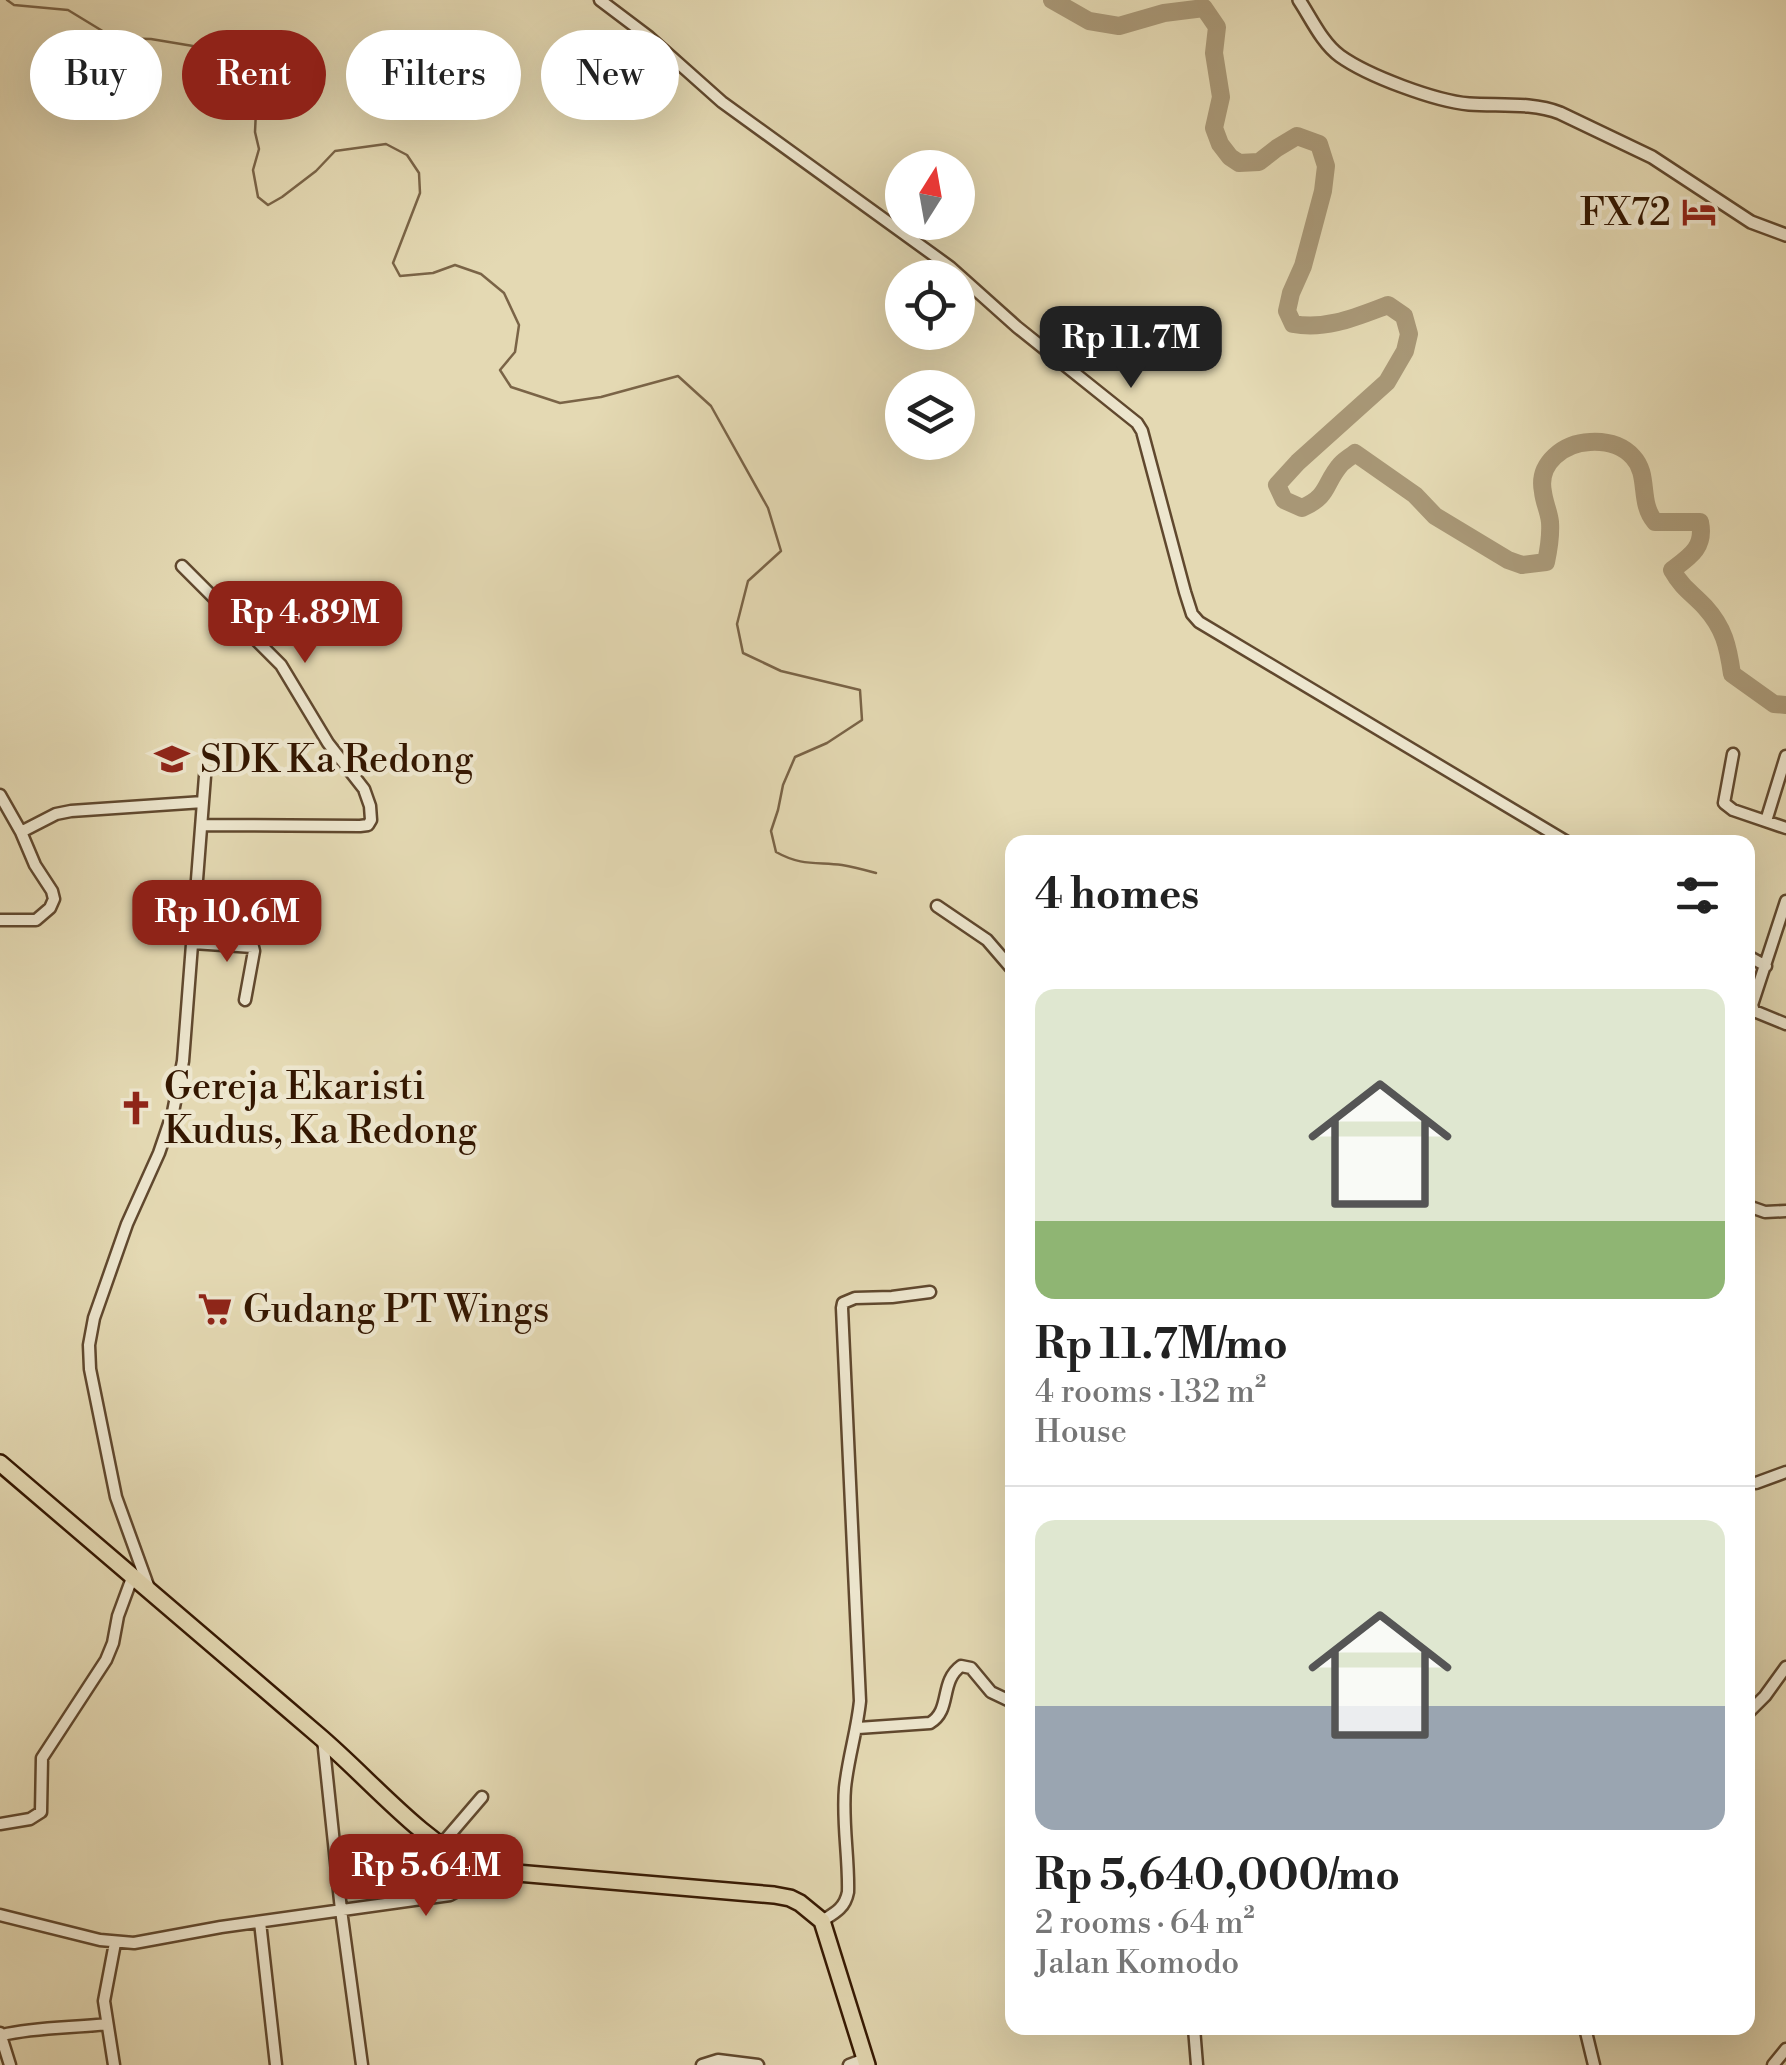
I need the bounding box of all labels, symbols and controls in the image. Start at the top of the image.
chip: Buy [30,30,162,120]
chip: Rent [182,30,326,120]
chip: Filters [346,30,521,120]
chip: New [541,30,679,120]
north arrow [885,150,975,240]
map controls [885,150,975,460]
place label: FX72 [1580,190,1671,237]
hotel icon: FX72 [1680,193,1718,231]
button: locate [885,260,975,350]
pin: Rp 11.7M [1028,306,1234,391]
text: Rp 11.7M [1062,318,1200,358]
button: layers [885,370,975,460]
pin: Rp 4.89M [202,581,408,666]
text: Rp 4.89M [230,593,380,633]
place label: SDK Ka Redong [200,737,474,784]
school or university icon: SDK Ka Redong [153,740,191,778]
icon: filters [1670,868,1725,923]
text: 4 homes [1035,869,1199,922]
pin: Rp 10.6M [124,880,330,965]
text: Rp 10.6M [154,892,300,932]
icon: home [1290,1054,1470,1234]
place label: Gereja Ekaristi Kudus, Ka Redong [164,1064,478,1155]
church icon: Gereja Ekaristi Kudus, Ka Redong [117,1089,155,1127]
place label: Gudang PT Wings [243,1287,549,1334]
supermarket icon: Gudang PT Wings [196,1290,234,1328]
text: Rp 11.7M/mo [1035,1319,1288,1372]
text: 4 rooms · 132 m² [1035,1372,1266,1412]
text: House [1035,1412,1127,1452]
icon: home [1290,1585,1470,1765]
pin: Rp 5.64M [323,1834,529,1919]
text: Rp 5.64M [351,1846,501,1886]
text: Rp 5,640,000/mo [1035,1850,1400,1903]
text: 2 rooms · 64 m² [1035,1903,1255,1943]
text: Jalan Komodo [1035,1943,1239,1983]

